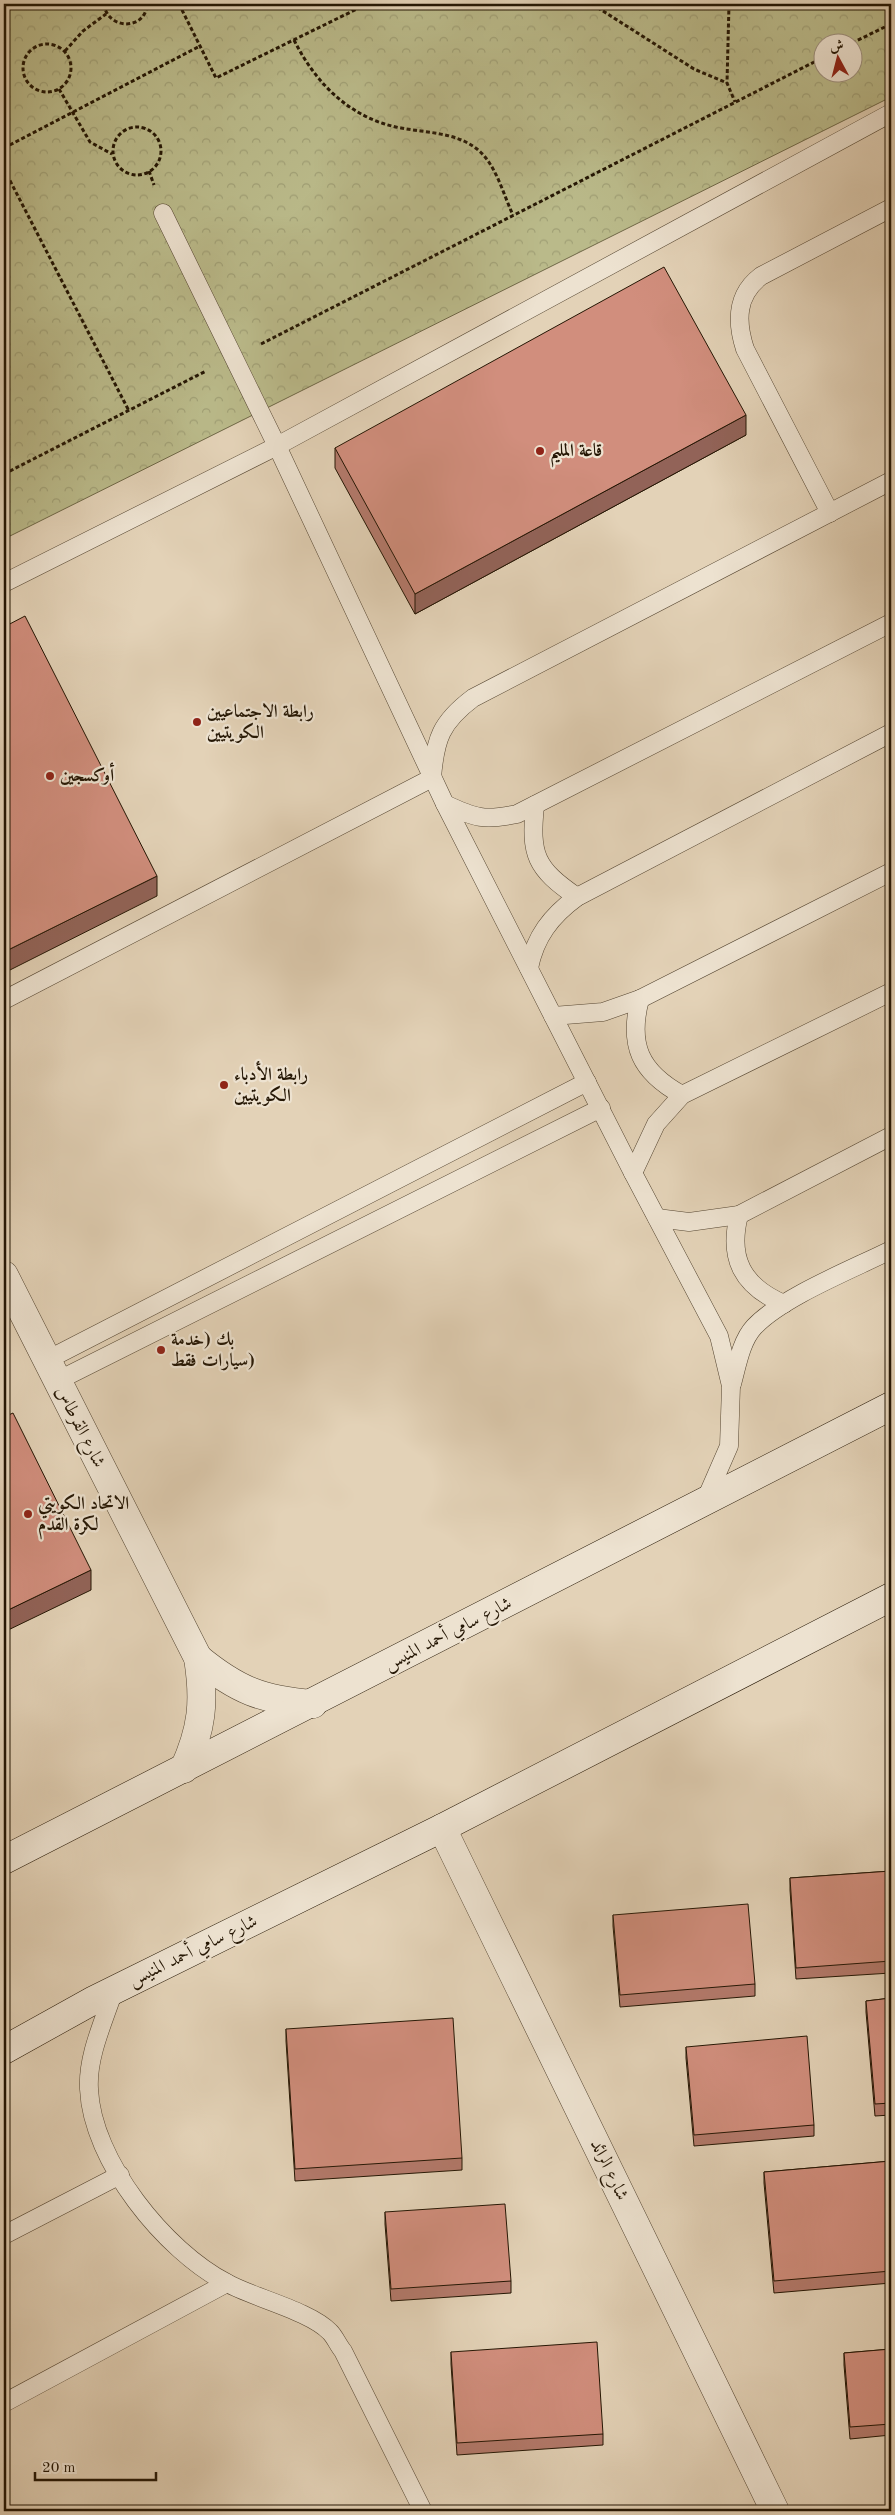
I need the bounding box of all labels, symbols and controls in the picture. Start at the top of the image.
north arrow [812,32,862,82]
text: ش [829,38,844,54]
place label: قاعة المليم [550,442,602,468]
marker: قاعة المليم [534,445,546,457]
place label: رابطة الاجتماعيين الكويتيين [207,702,314,743]
marker: رابطة الاجتماعيين الكويتيين [191,716,203,728]
place label: أوكسجين [60,762,115,785]
marker: أوكسجين [44,770,56,782]
place label: رابطة الأدباء الكويتيين [234,1060,308,1106]
marker: رابطة الأدباء الكويتيين [218,1079,230,1091]
place label: بك (خدمة سيارات فقط) [171,1331,255,1371]
marker: بك (خدمة سيارات فقط) [155,1344,167,1356]
street label: شارع القرطاس [47,1383,108,1473]
place label: الاتحاد الكويتي لكرة القدم [38,1493,129,1540]
marker: الاتحاد الكويتي لكرة القدم [22,1508,34,1520]
street label: شارع سامي أحمد المنيس [379,1590,517,1678]
street label: شارع سامي أحمد المنيس [124,1908,262,1994]
street label: شارع الرائد [582,2137,631,2205]
scale bar [35,2450,156,2482]
text: 20 m [42,2461,76,2476]

